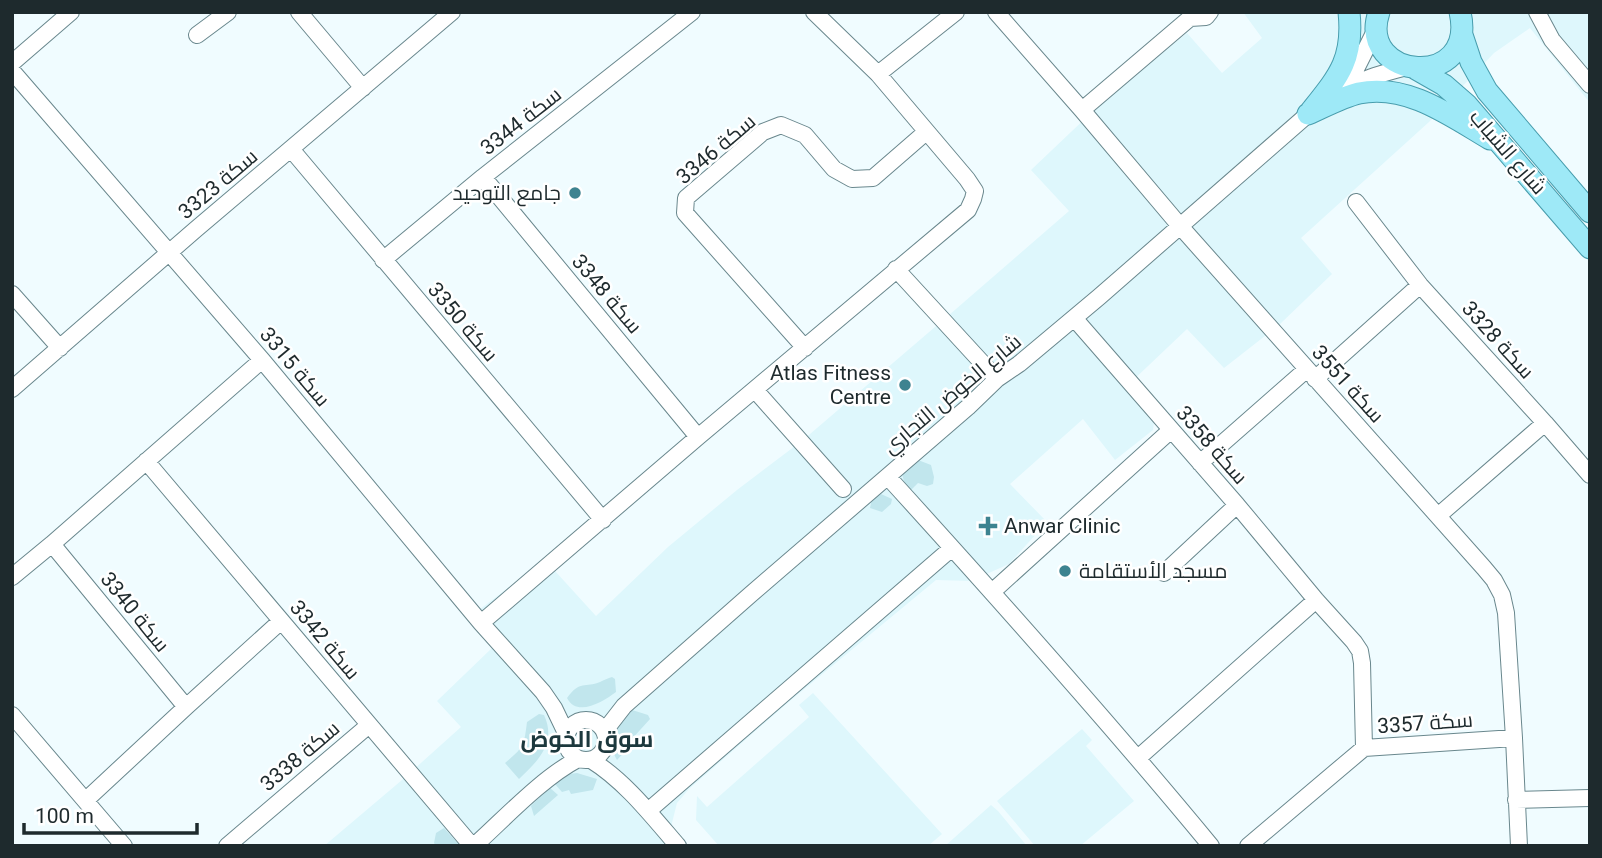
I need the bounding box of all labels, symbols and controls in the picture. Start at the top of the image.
street label: سكة 3344 [476,82,566,160]
street label: شارع الشباب [1463,105,1551,201]
street label: سكة 3346 [672,109,760,189]
street label: سكة 3323 [174,144,262,224]
place label: جامع التوحيد [452,181,561,207]
marker: جامع التوحيد [567,185,583,201]
street label: سكة 3348 [567,250,647,338]
street label: سكة 3350 [423,278,503,366]
street label: سكة 3328 [1457,296,1539,384]
street label: سكة 3315 [255,323,335,411]
street label: شارع الخوض التجاري [878,329,1029,462]
street label: سكة 3551 [1307,340,1389,428]
place label: Atlas Fitness Centre [770,361,891,409]
marker: Atlas Fitness Centre [897,377,913,393]
street label: سكة 3358 [1172,401,1252,489]
place label: Anwar Clinic [1004,514,1120,538]
marker: Anwar Clinic [978,516,998,536]
place label: مسجد الأستقامة [1079,559,1228,583]
marker: مسجد الأستقامة [1057,563,1073,579]
street label: سكة 3340 [96,567,174,657]
street label: سكة 3342 [285,596,365,684]
street label: سكة 3357 [1376,708,1474,738]
street label: سكة 3338 [256,716,344,796]
district label: سوق الخوض [521,726,653,753]
scale bar [24,792,198,836]
text: 100 m [35,804,94,828]

